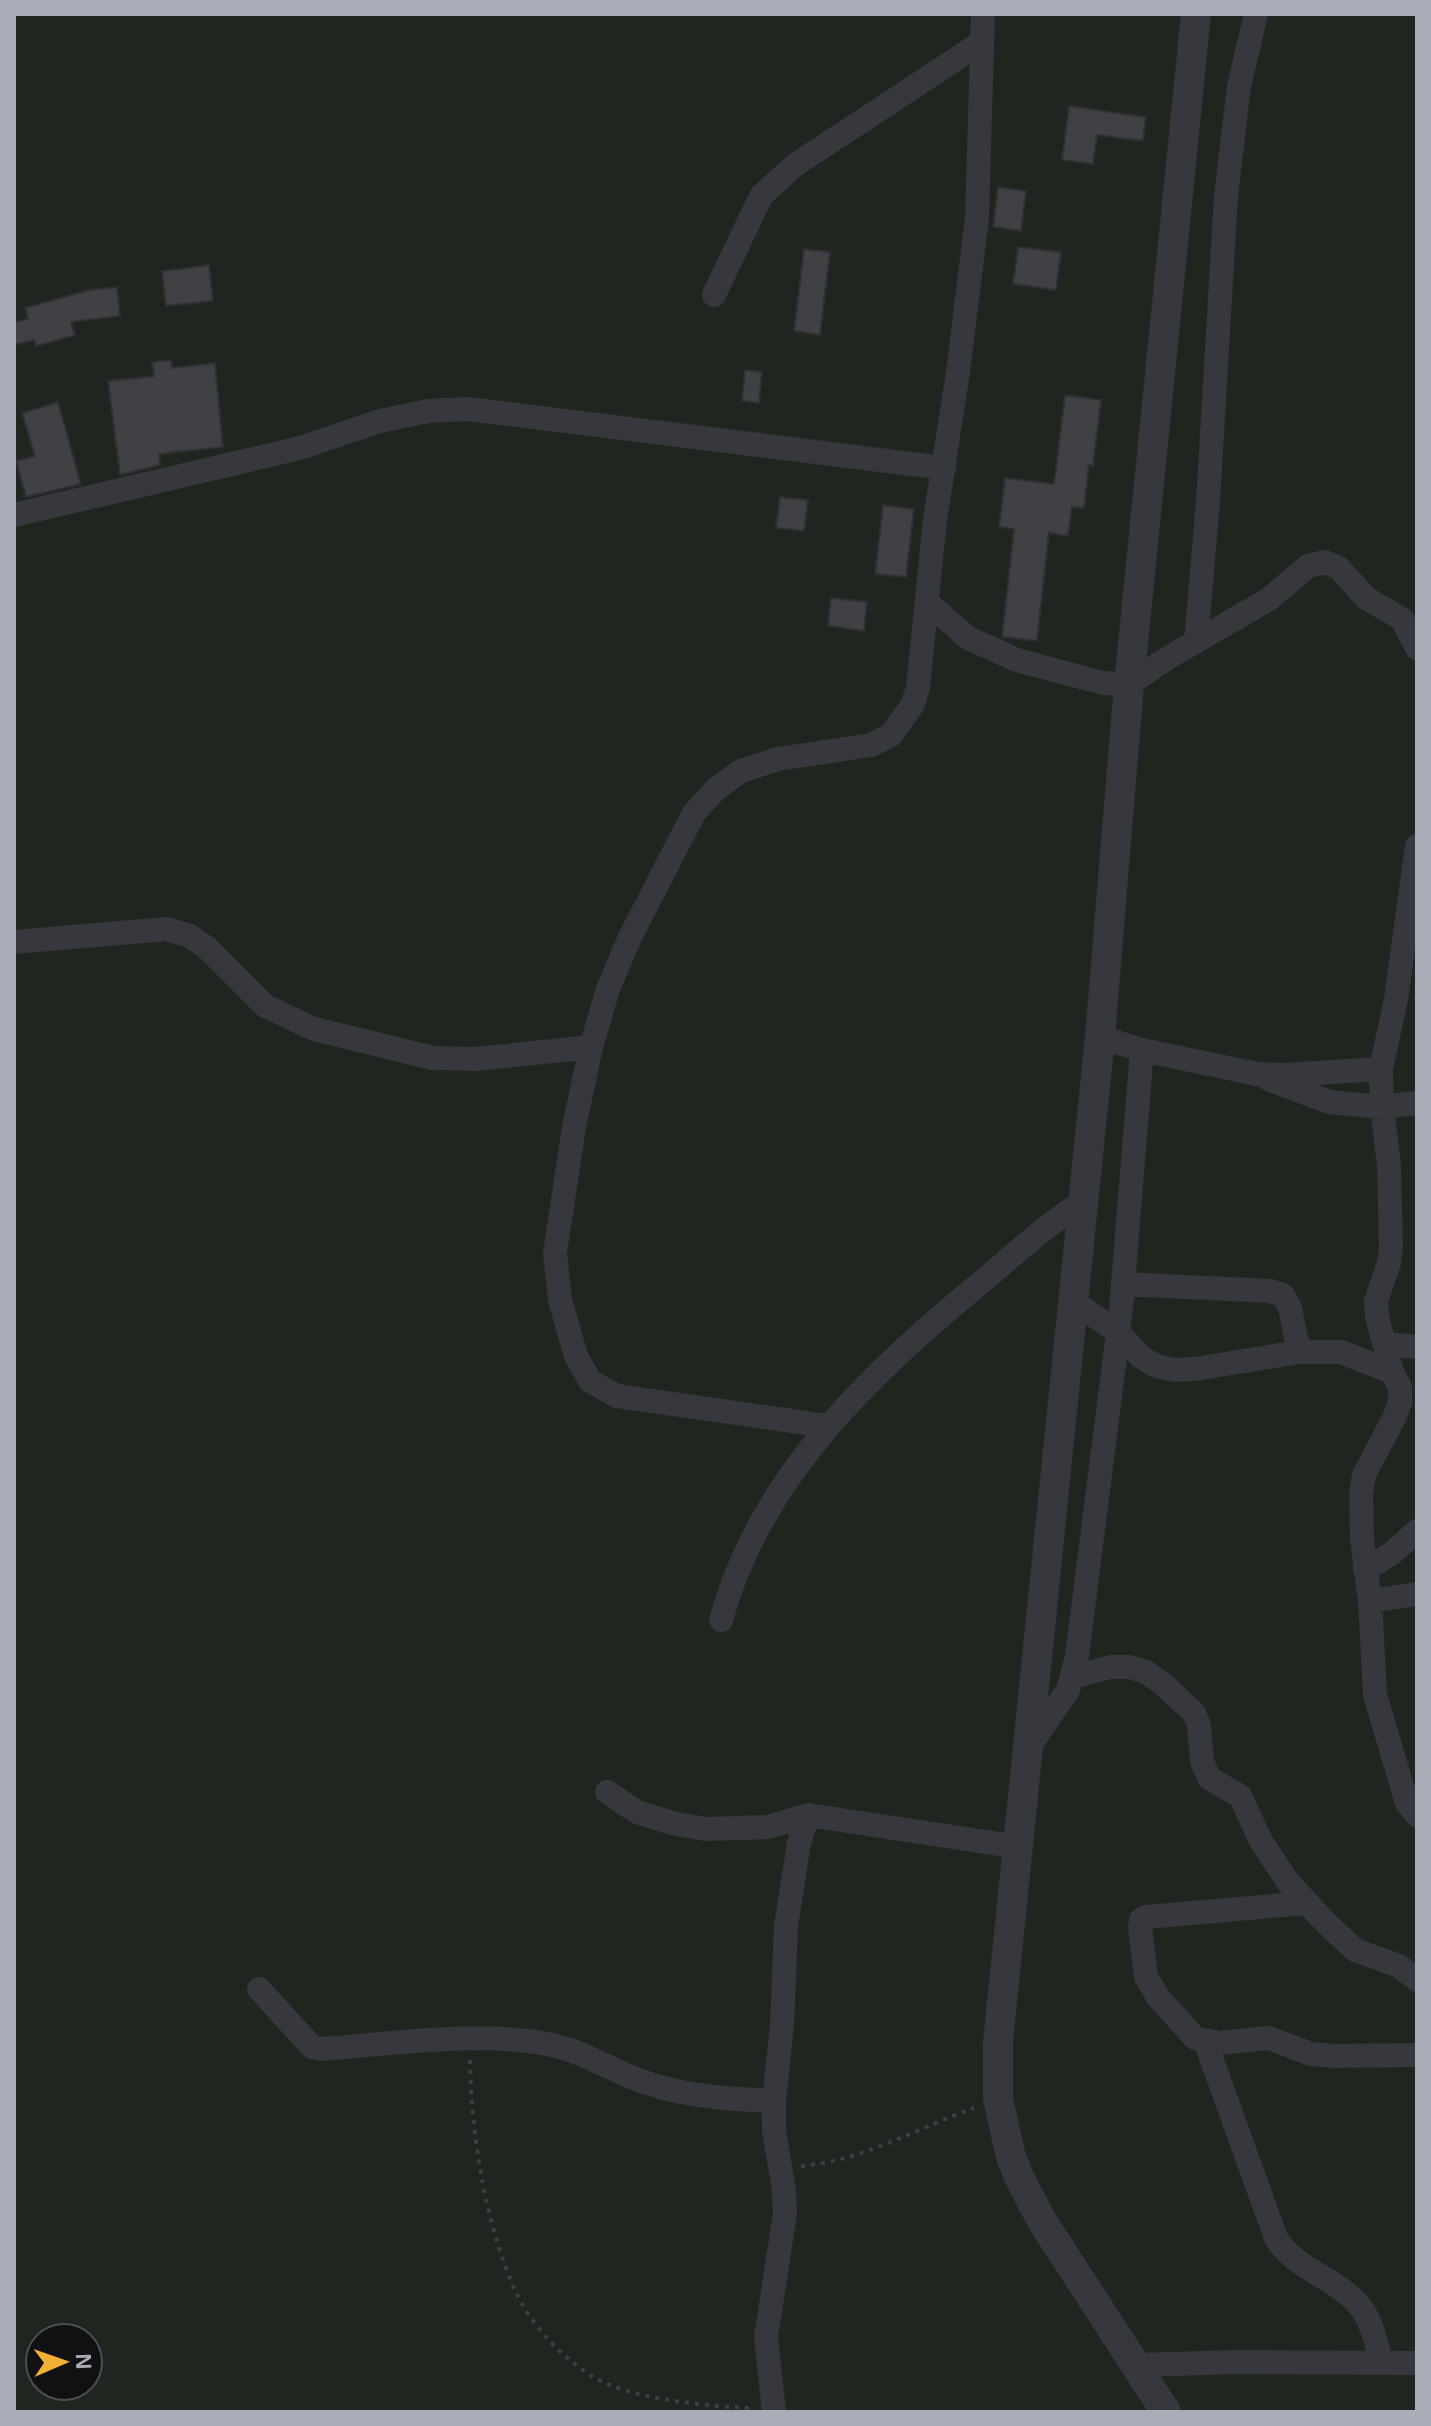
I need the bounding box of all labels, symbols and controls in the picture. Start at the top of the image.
north arrow [24,2322,104,2402]
text: N [71,2353,96,2370]

